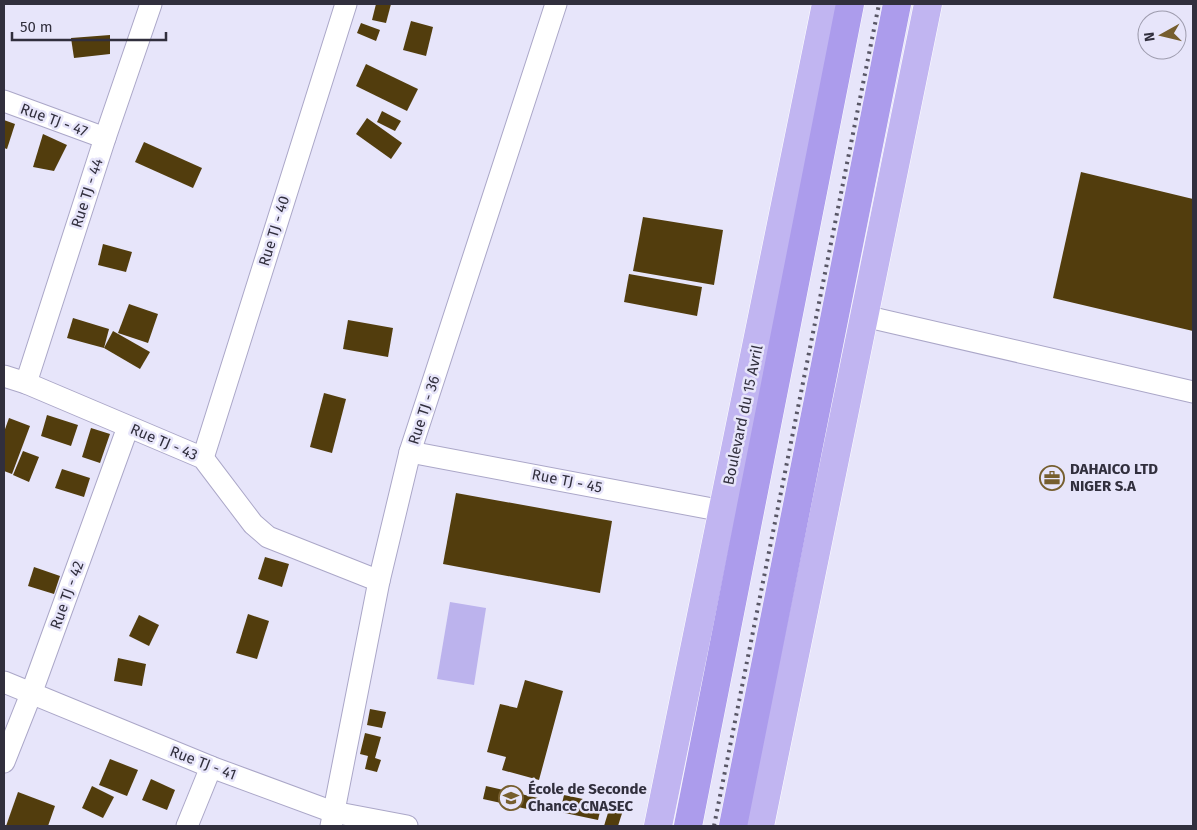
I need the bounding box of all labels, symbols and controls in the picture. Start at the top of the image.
scale bar [12,10,166,42]
north arrow [1137,10,1187,60]
text: 50 m [20,18,53,36]
text: N [1141,31,1159,43]
street label: Rue TJ - 47 [18,100,90,141]
street label: Rue TJ - 44 [67,156,107,230]
street label: Rue TJ - 40 [255,194,293,268]
street label: Boulevard du 15 Avril [719,343,767,487]
street label: Rue TJ - 36 [404,373,444,447]
street label: Rue TJ - 43 [128,420,200,464]
place label: DAHAICO LTD NIGER S.A [1070,460,1158,495]
street label: Rue TJ - 45 [530,465,604,497]
office icon: DAHAICO LTD NIGER S.A [1039,465,1065,491]
street label: Rue TJ - 42 [46,558,88,632]
street label: Rue TJ - 41 [167,742,239,784]
place label: École de Seconde Chance CNASEC [528,780,647,815]
school or university icon: École de Seconde Chance CNASEC [498,785,524,811]

